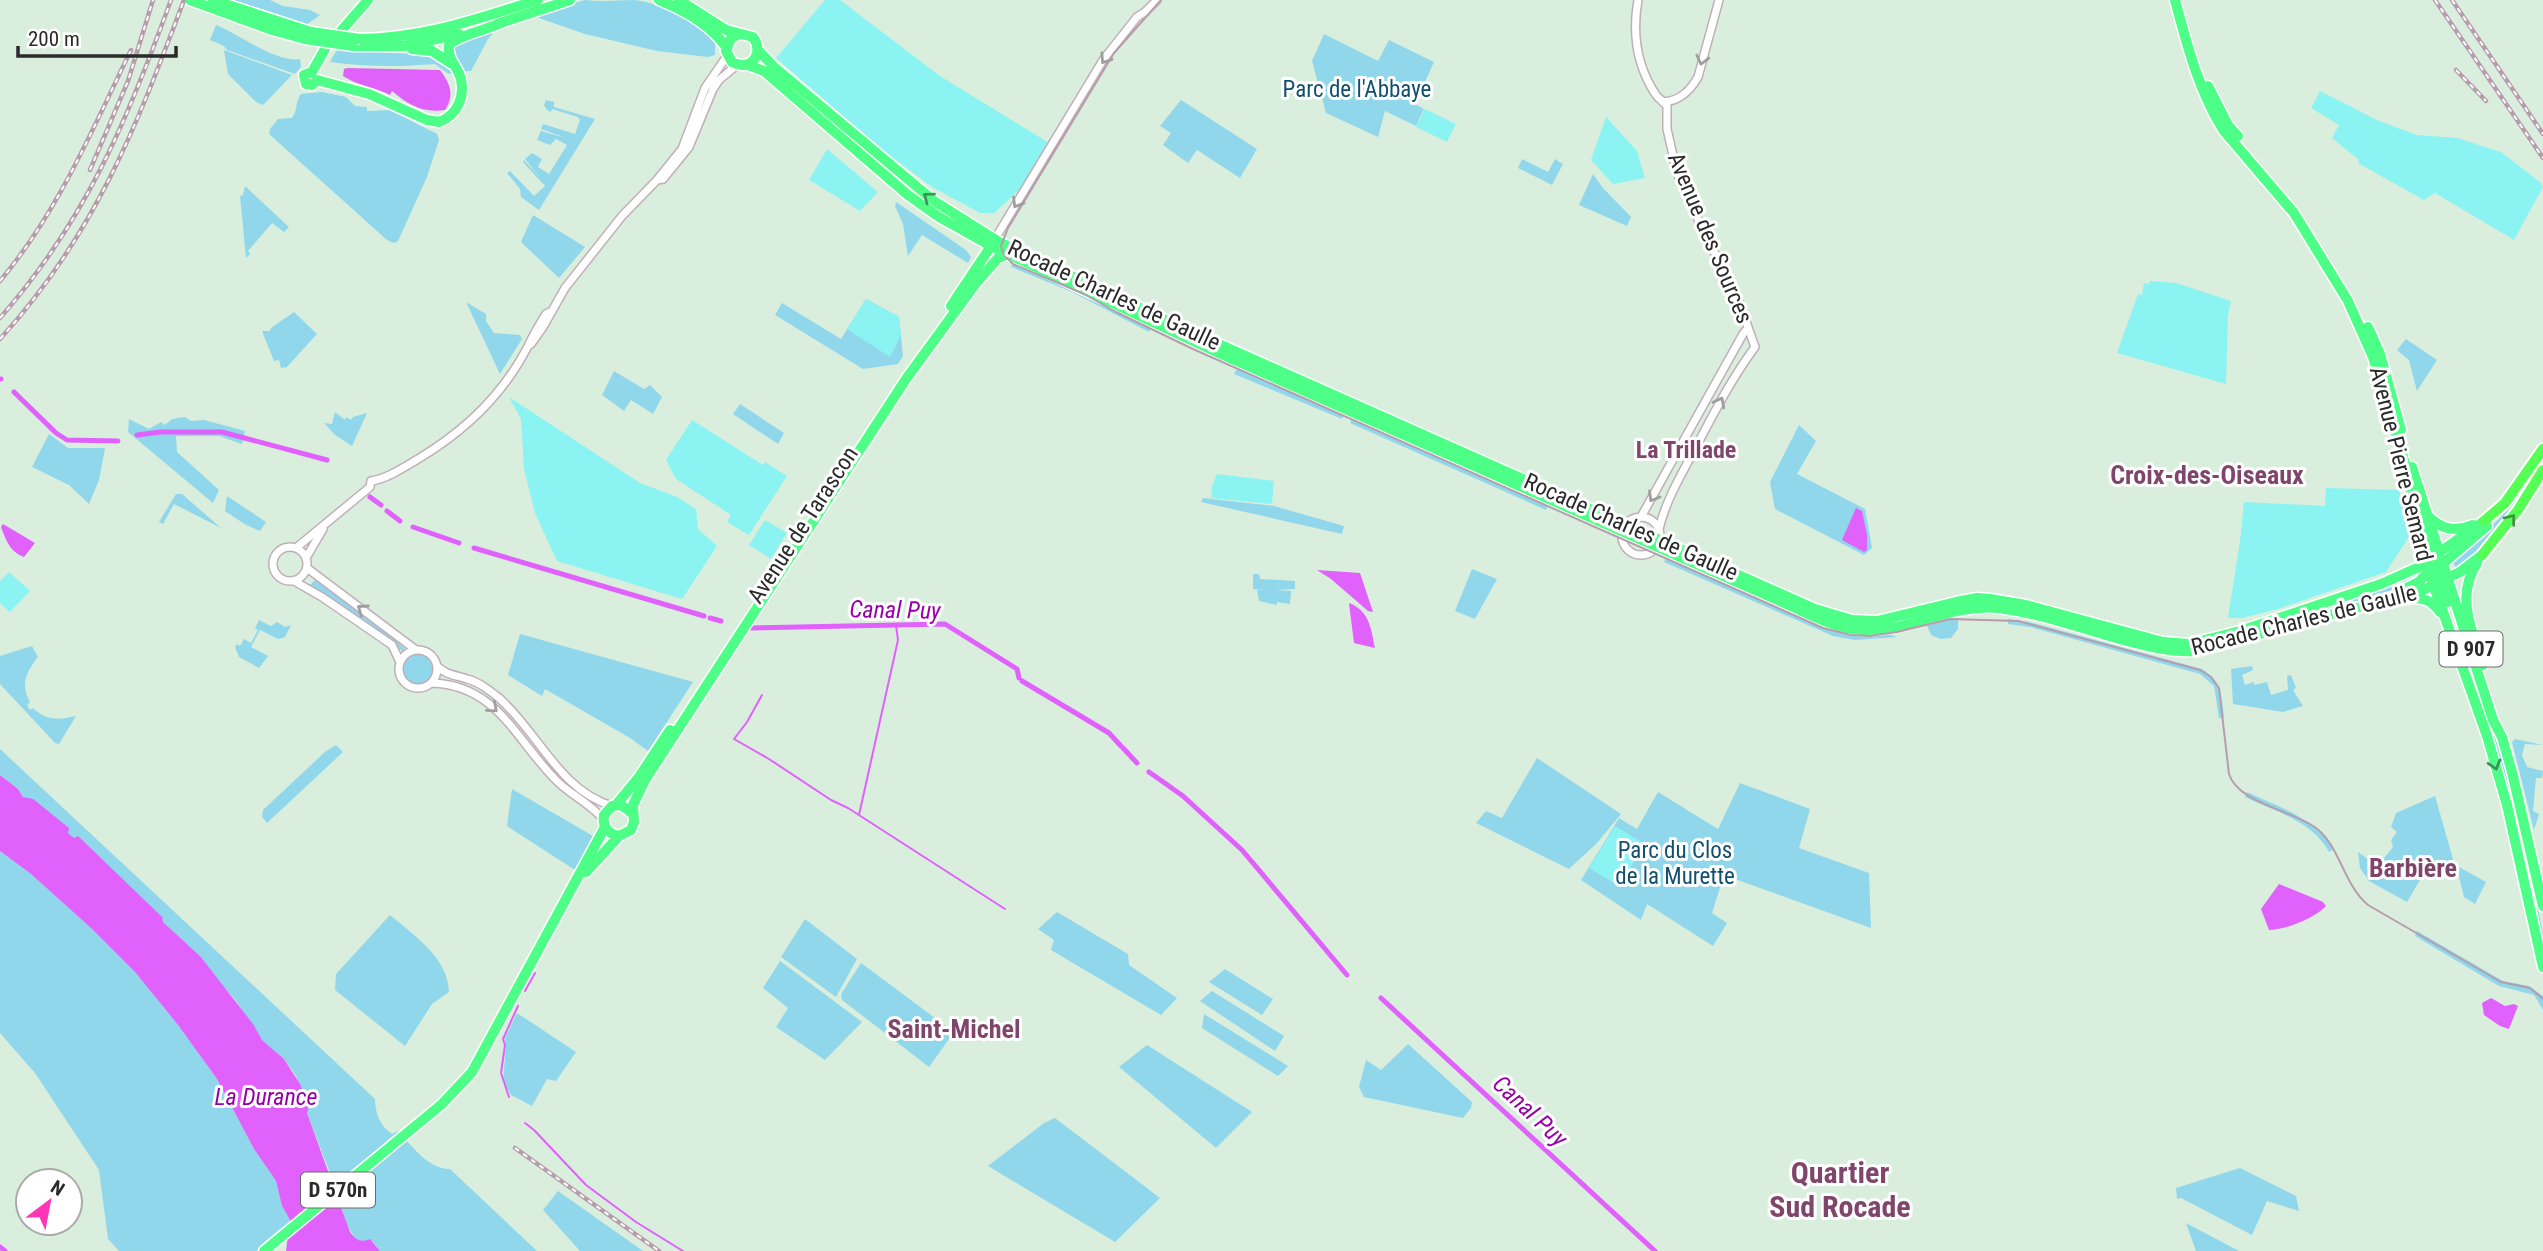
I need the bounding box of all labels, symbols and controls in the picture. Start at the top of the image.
scale bar [18,14,175,58]
text: 200 m [28,27,80,51]
one-way arrow [1100,51,1113,64]
one-way arrow [1696,54,1710,66]
park label: Parc de l'Abbaye [1283,76,1431,103]
street label: Avenue des Sources [1662,149,1758,327]
one-way arrow [924,193,936,205]
one-way arrow [1012,196,1025,209]
street label: Rocade Charles de Gaulle [1003,234,1225,356]
street label: Avenue Pierre Semard [2364,364,2438,564]
one-way arrow [1712,397,1726,409]
district label: La Trillade [1636,436,1736,464]
street label: Avenue de Tarascon [742,441,864,609]
district label: Croix-des-Oiseaux [2110,460,2304,490]
street label: Rocade Charles de Gaulle [1520,468,1742,586]
one-way arrow [1648,490,1661,502]
one-way arrow [2503,514,2516,527]
street label: Rocade Charles de Gaulle [2188,579,2420,661]
water label: Canal Puy [849,595,942,625]
one-way arrow [357,605,370,617]
road number: D 907 [2440,632,2502,666]
one-way arrow [485,700,498,712]
one-way arrow [2487,758,2502,770]
park label: Parc du Clos de la Murette [1615,837,1735,890]
district label: Barbière [2369,853,2457,883]
district label: Saint-Michel [888,1014,1021,1044]
water label: Canal Puy [1487,1070,1574,1153]
water label: La Durance [215,1083,318,1111]
district label: Quartier Sud Rocade [1769,1155,1911,1224]
north arrow [14,1167,84,1237]
road number: D 570n [301,1172,375,1208]
text: N [47,1175,69,1201]

